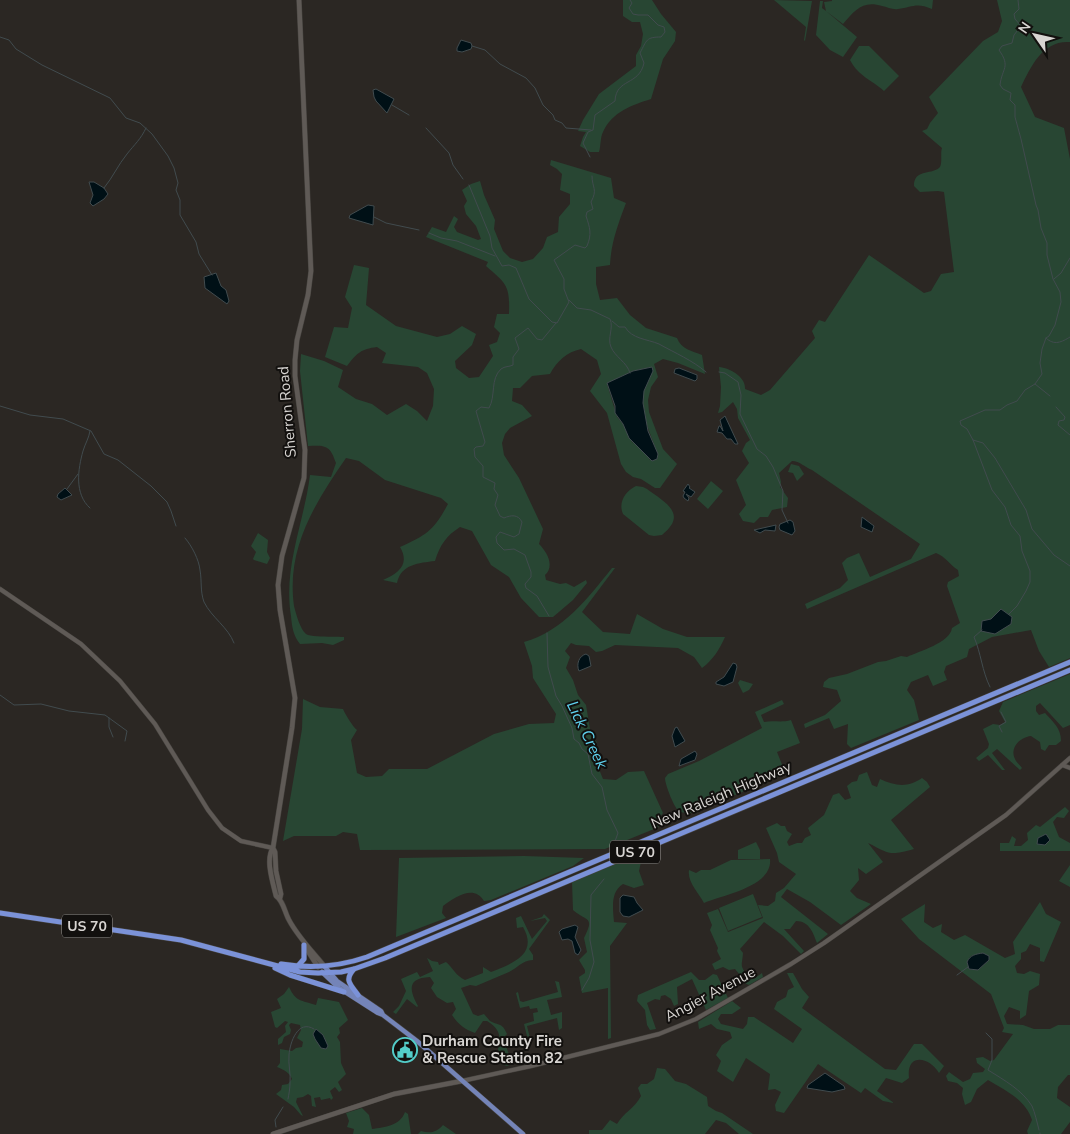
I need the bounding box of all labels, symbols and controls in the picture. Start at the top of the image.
north arrow [1010,10,1060,60]
text: N [1014,18,1035,38]
street label: Sherron Road [273,365,301,459]
water label: Lick Creek [561,697,613,774]
street label: New Raleigh Highway [648,756,794,834]
road number: US 70 [610,840,660,864]
road number: US 70 [62,914,112,938]
street label: Angier Avenue [661,962,759,1026]
place label: Durham County Fire & Rescue Station 82 [422,1031,563,1068]
public building icon: Durham County Fire & Rescue Station 82 [392,1037,418,1063]

